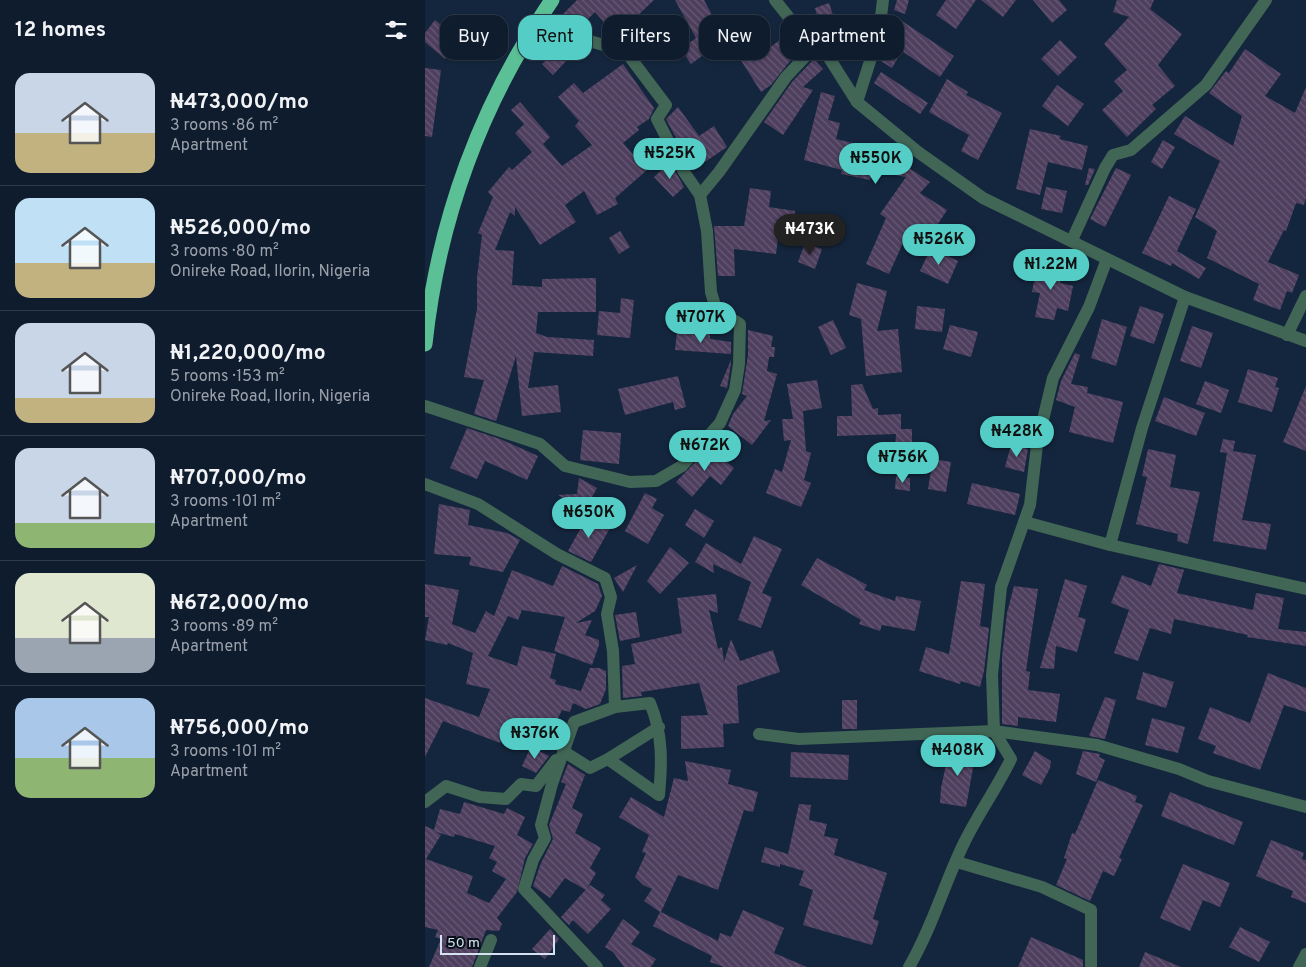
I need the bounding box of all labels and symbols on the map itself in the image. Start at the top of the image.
pin: ₦525K [635,138,705,180]
pin: ₦550K [841,142,911,185]
pin: ₦473K [775,214,845,256]
pin: ₦526K [904,224,974,266]
pin: ₦1.22M [1010,248,1092,291]
pin: ₦707K [666,302,736,344]
pin: ₦428K [982,416,1052,458]
pin: ₦672K [670,430,740,472]
pin: ₦756K [868,442,938,484]
pin: ₦650K [554,496,624,539]
pin: ₦376K [500,718,570,760]
pin: ₦408K [923,734,993,777]
scale bar [440,932,555,955]

